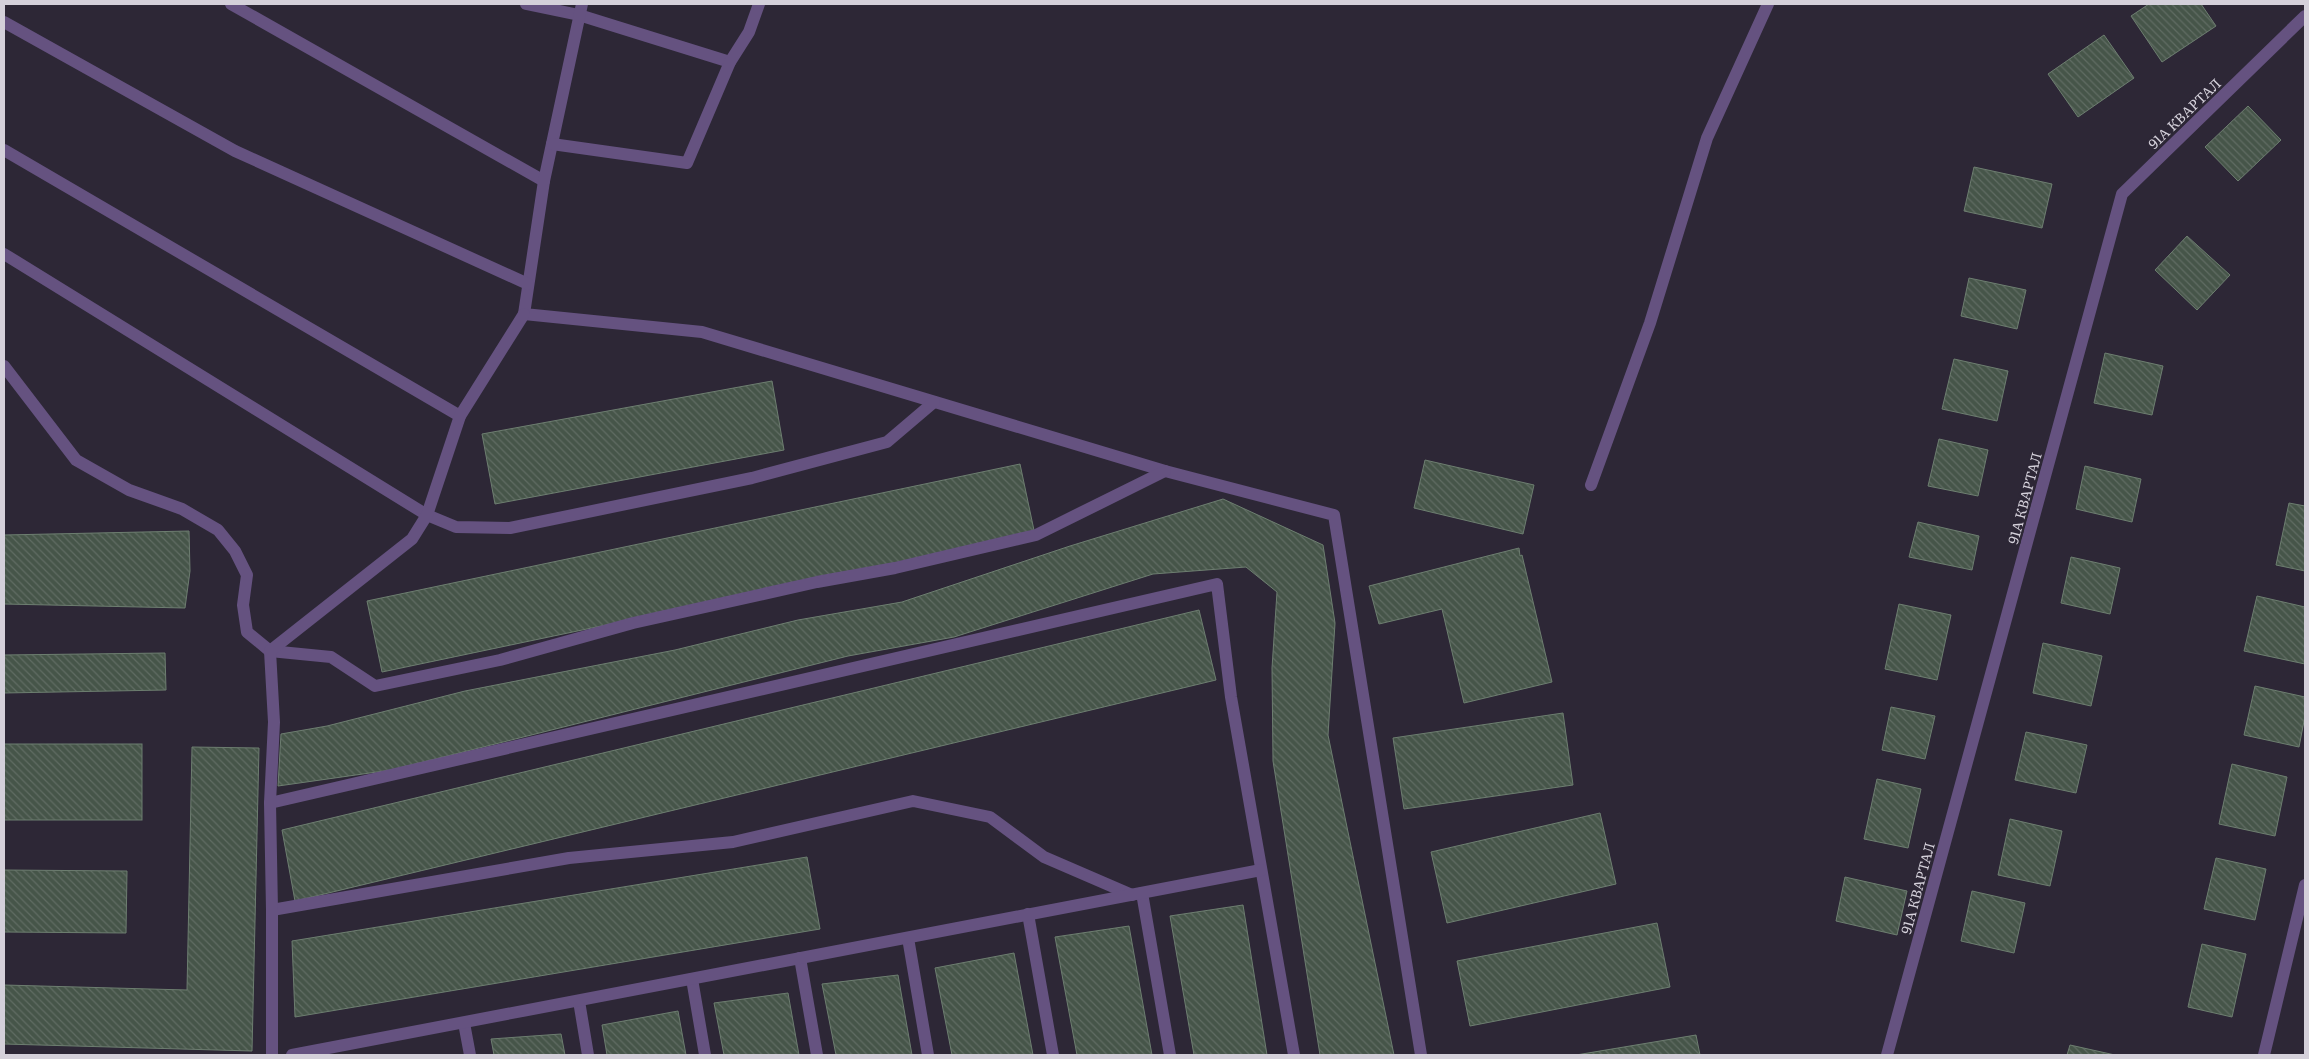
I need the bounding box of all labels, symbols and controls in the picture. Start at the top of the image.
street label: 91А КВАРТАЛ [2143,73,2225,153]
street label: 91А КВАРТАЛ [2002,450,2046,546]
street label: 91А КВАРТАЛ [1895,840,1939,936]

